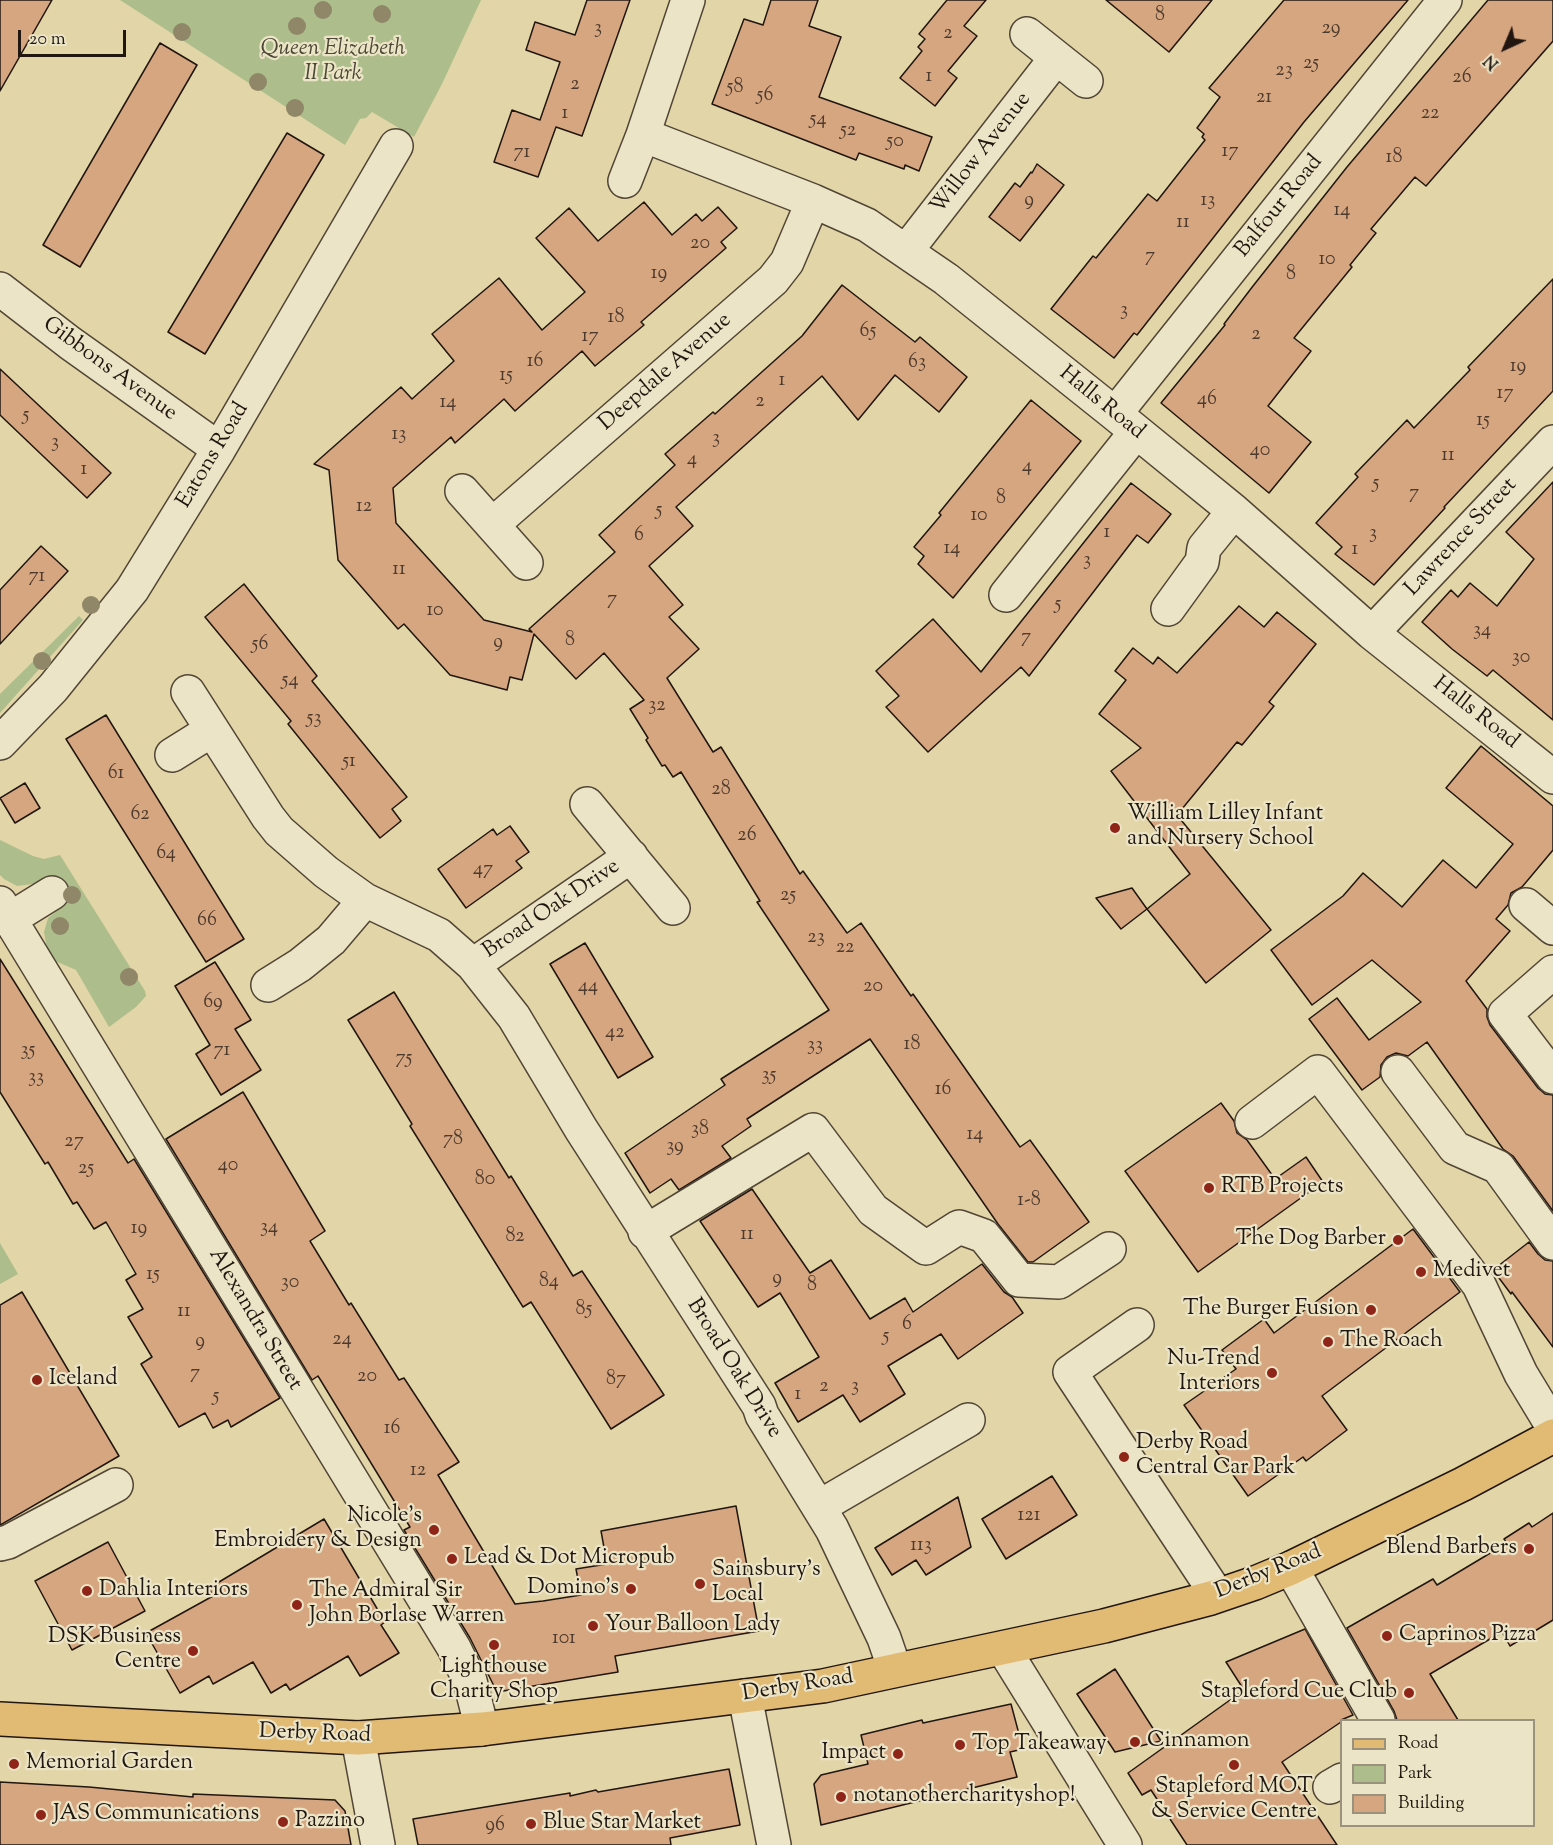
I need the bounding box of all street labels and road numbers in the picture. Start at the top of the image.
street label: Willow Avenue [926,88,1038,220]
street label: Balfour Road [1231,150,1329,264]
street label: Deepdale Avenue [594,308,738,438]
street label: Gibbons Avenue [37,312,181,428]
street label: Halls Road [1053,361,1149,447]
street label: Eatons Road [172,398,256,514]
street label: Lawrence Street [1400,473,1524,603]
street label: Halls Road [1426,672,1524,756]
street label: Broad Oak Drive [478,854,626,966]
street label: Alexandra Street [201,1244,307,1396]
street label: Broad Oak Drive [680,1294,786,1444]
street label: Derby Road [1212,1540,1326,1606]
street label: Derby Road [741,1665,855,1709]
street label: Derby Road [258,1720,372,1750]

